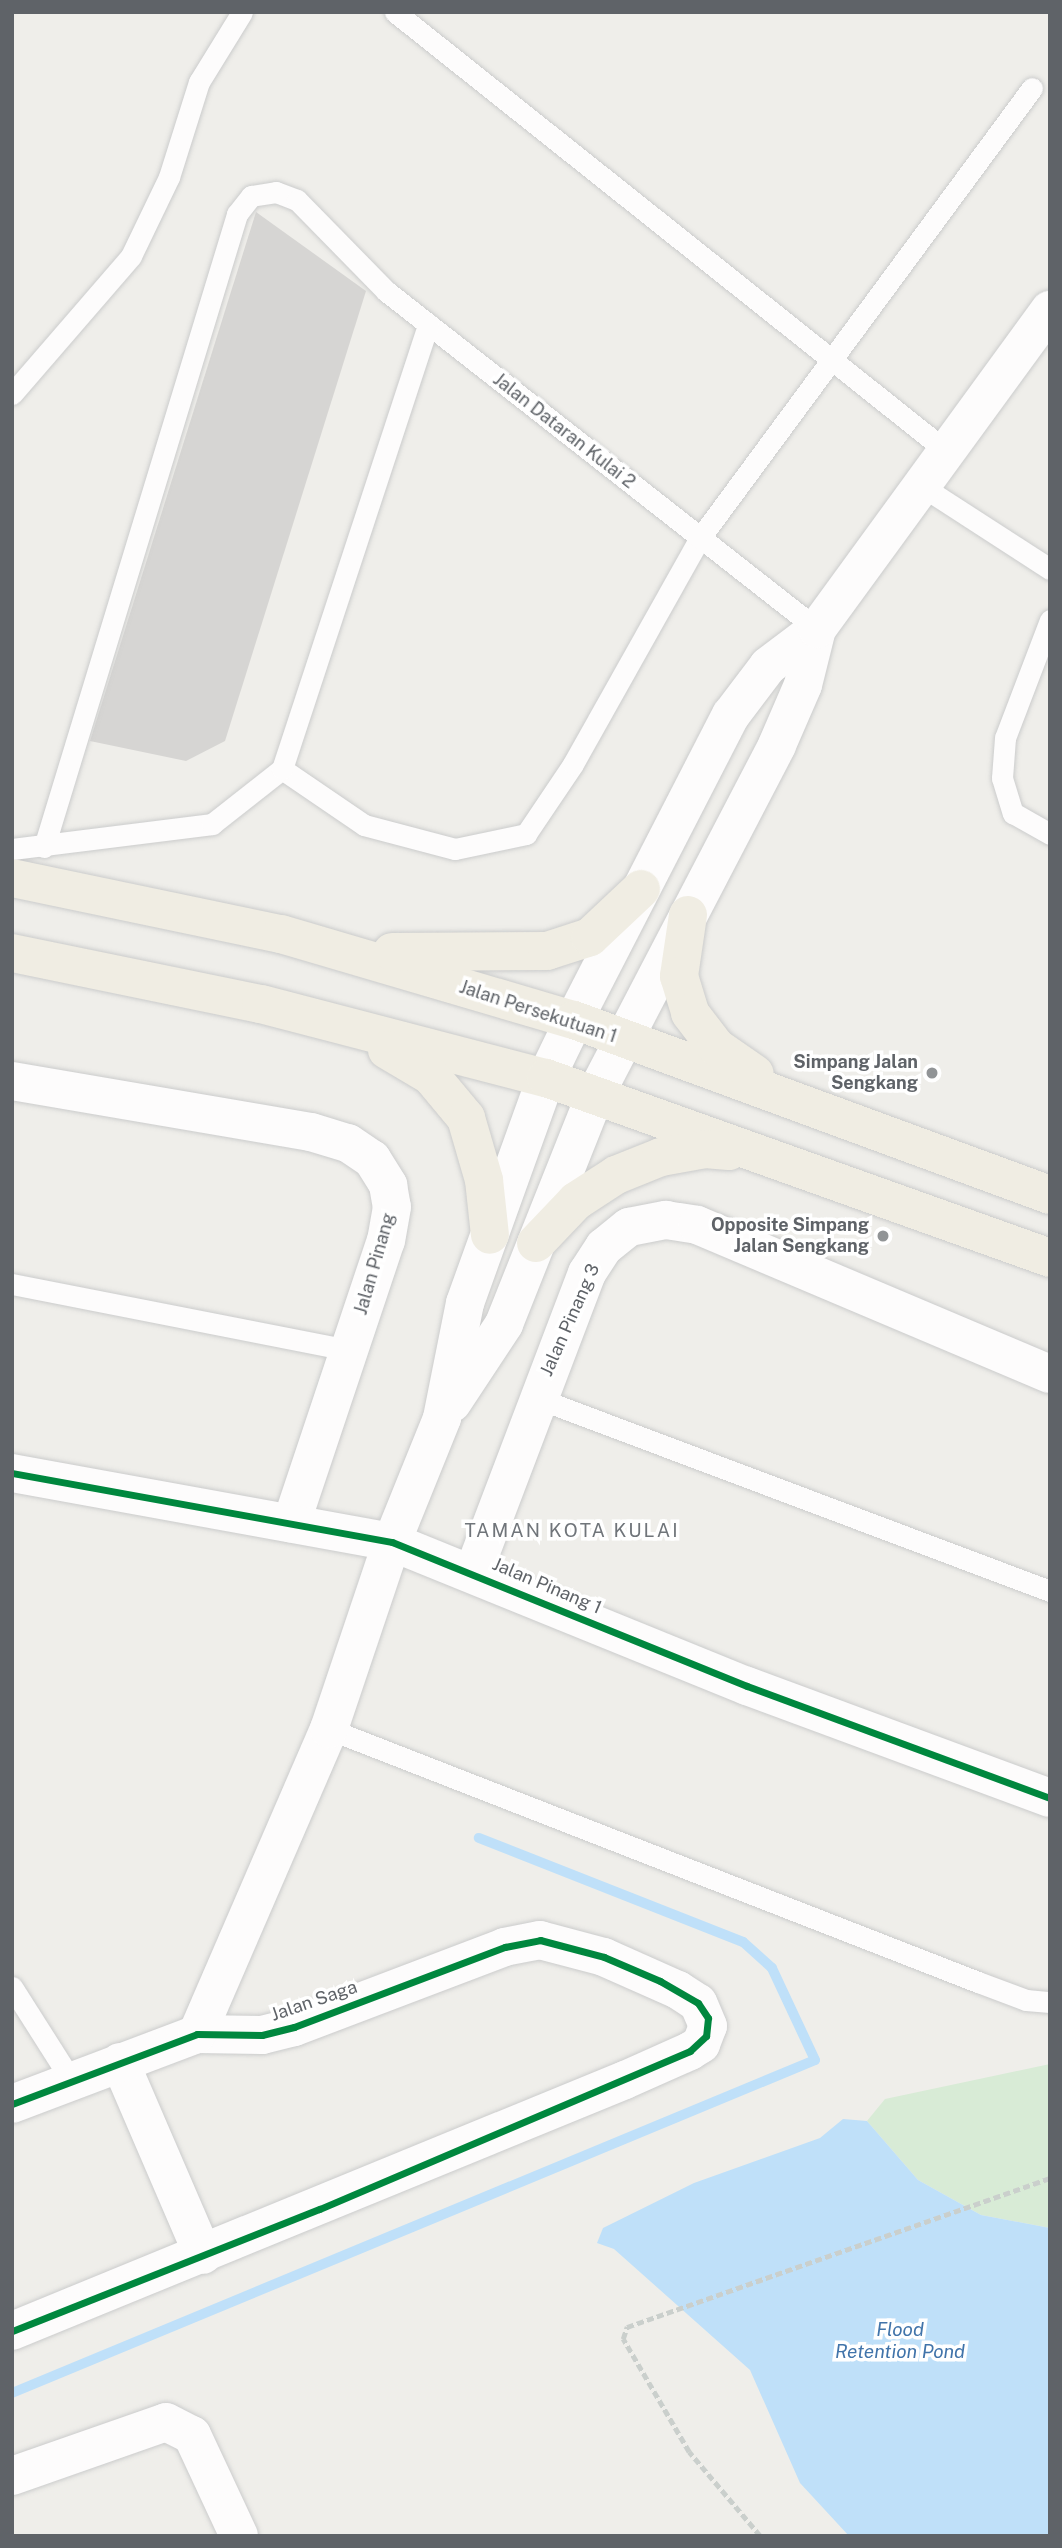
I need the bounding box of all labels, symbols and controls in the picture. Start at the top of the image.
street label: Jalan Dataran Kulai 2 [489,369,639,493]
street label: Jalan Persekutuan 1 [456,976,620,1048]
place label: Simpang Jalan Sengkang [793,1052,918,1094]
marker: Simpang Jalan Sengkang [924,1065,940,1081]
street label: Jalan Pinang [350,1211,400,1317]
place label: Opposite Simpang Jalan Sengkang [711,1215,869,1258]
marker: Opposite Simpang Jalan Sengkang [875,1228,891,1244]
street label: Jalan Pinang 3 [536,1260,604,1380]
district label: TAMAN KOTA KULAI [466,1520,678,1542]
street label: Jalan Pinang 1 [489,1553,605,1619]
street label: Jalan Saga [268,1976,360,2026]
water label: Flood Retention Pond [835,2319,965,2363]

